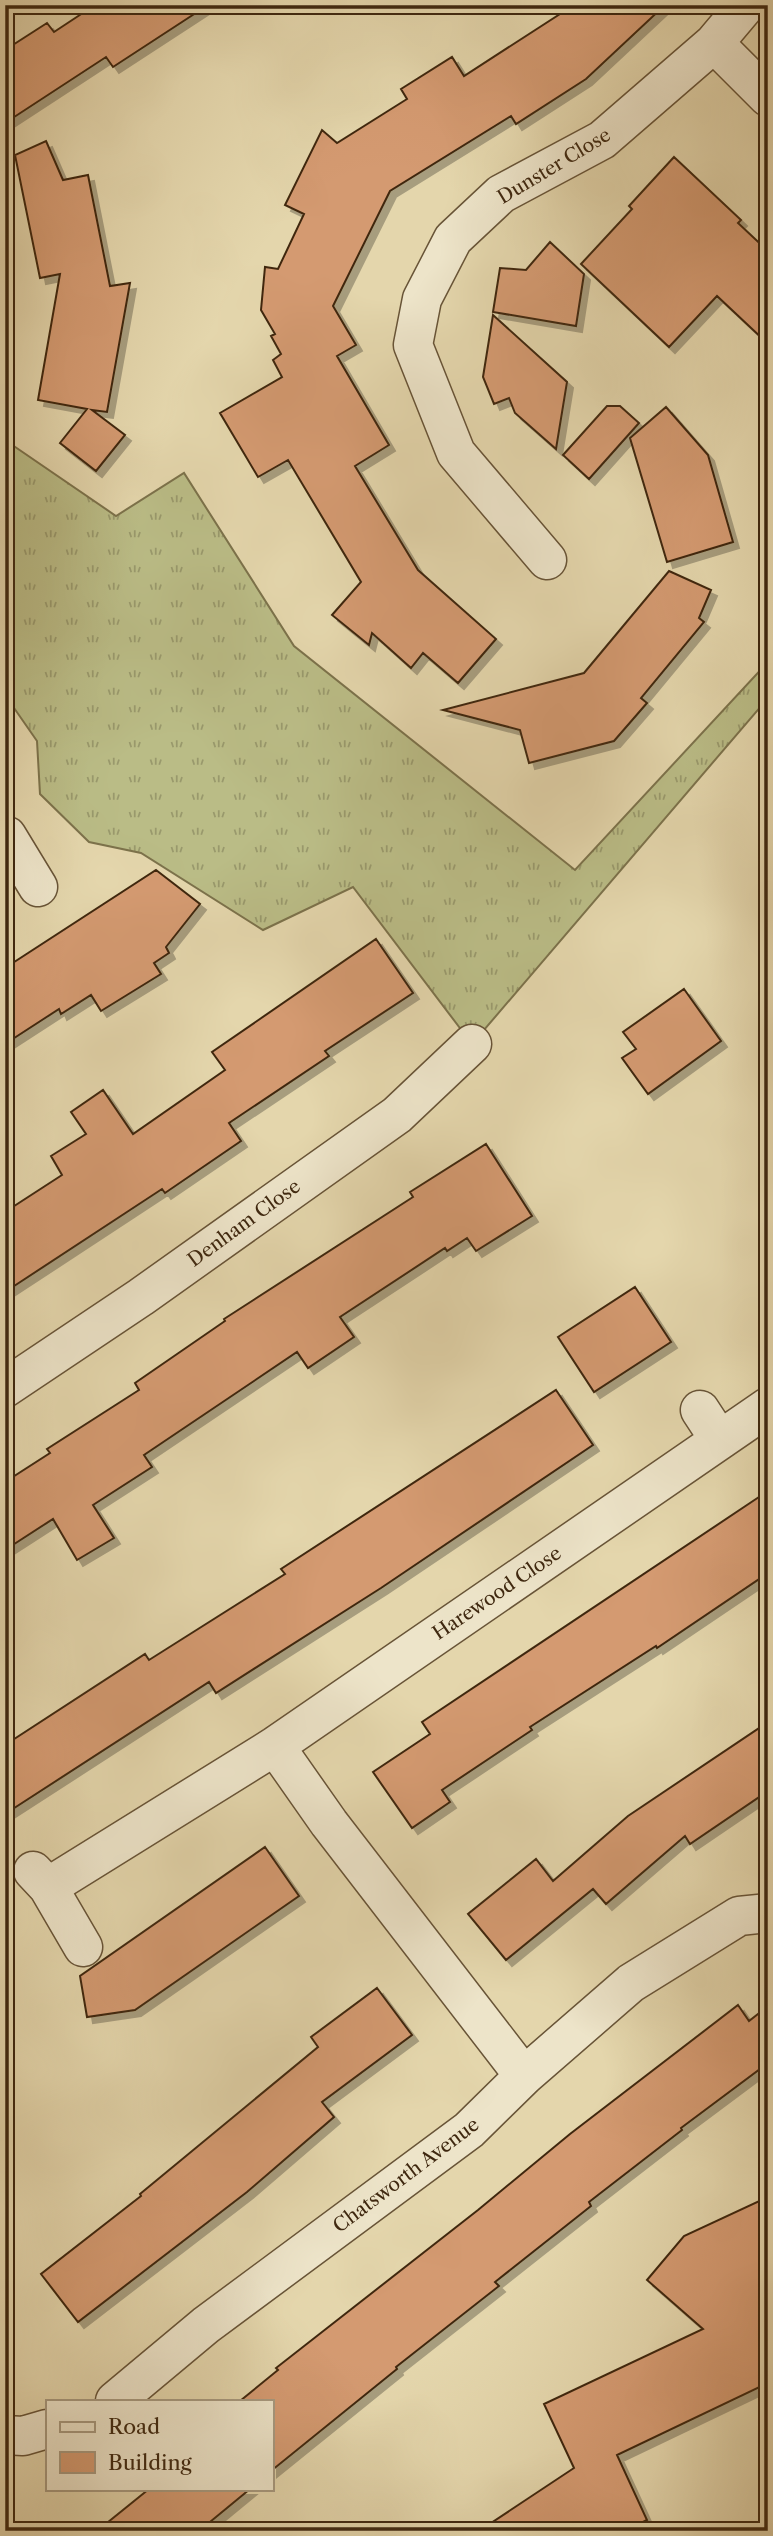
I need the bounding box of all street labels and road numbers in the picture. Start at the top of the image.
street label: Dunster Close [493,123,615,209]
street label: Denham Close [183,1174,305,1272]
street label: Harewood Close [428,1541,566,1645]
street label: Chatsworth Avenue [328,2113,484,2237]

